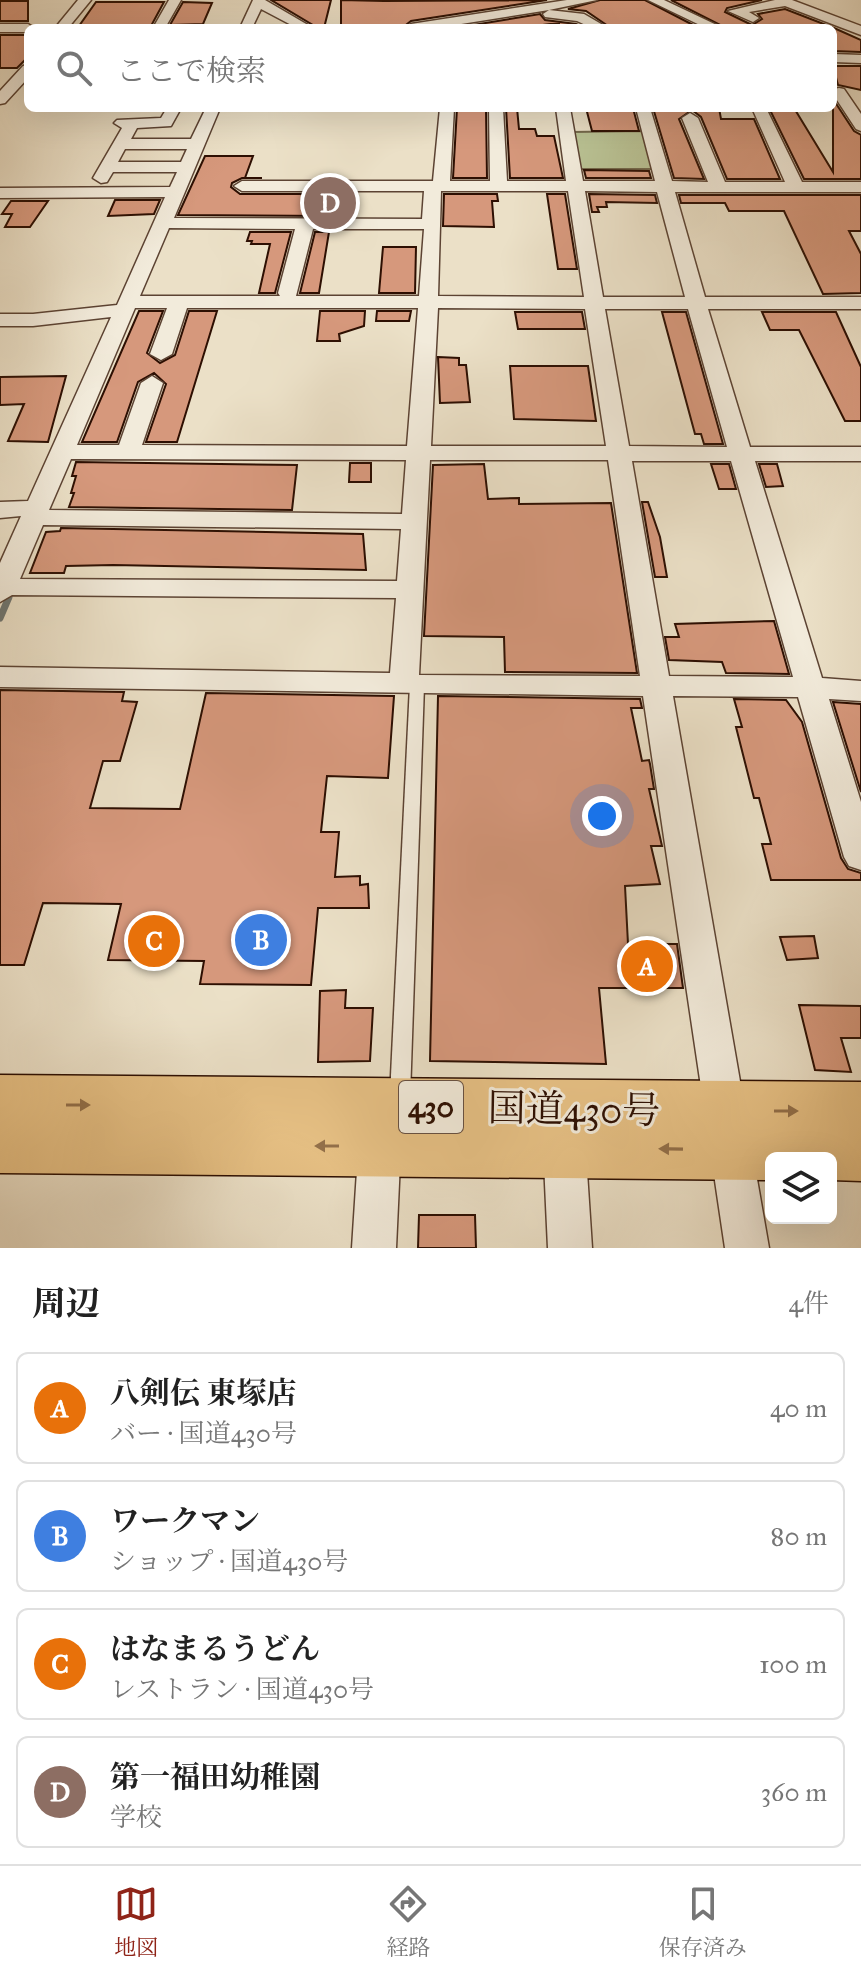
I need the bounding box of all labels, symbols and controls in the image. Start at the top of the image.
search box [24,24,837,112]
icon: search [52,46,96,90]
text: ここで検索 [116,53,266,89]
pin: D [304,173,356,233]
your location [582,796,622,836]
pin: B [235,910,287,970]
pin: C [128,911,180,971]
pin: A [621,936,673,996]
road number: 430 [399,1081,463,1133]
street label: 国道430号 [487,1084,661,1134]
one-way arrow [66,1098,91,1111]
one-way arrow [774,1104,799,1117]
one-way arrow [314,1140,339,1152]
one-way arrow [658,1142,683,1155]
map controls [765,1152,837,1224]
button: layers [765,1152,837,1224]
text: 周辺 [32,1283,100,1324]
text: 4件 [789,1287,829,1319]
text: 八剣伝 東塚店 [110,1375,296,1411]
text: A [51,1392,69,1424]
text: 40 m [770,1392,827,1424]
text: バー · 国道430号 [110,1417,297,1449]
text: ワークマン [110,1503,260,1539]
text: B [51,1520,69,1552]
text: 80 m [771,1520,827,1552]
text: ショップ · 国道430号 [110,1545,348,1577]
text: はなまるうどん [110,1631,320,1667]
text: C [51,1648,69,1680]
text: 100 m [759,1648,827,1680]
text: レストラン · 国道430号 [110,1673,374,1705]
text: 第一福田幼稚園 [110,1759,320,1795]
text: D [50,1776,70,1808]
text: 360 m [761,1776,827,1808]
text: 学校 [110,1801,162,1833]
tab: 地図 [114,1882,158,1961]
tab: 経路 [386,1882,431,1961]
tab: 保存済み [659,1882,747,1961]

